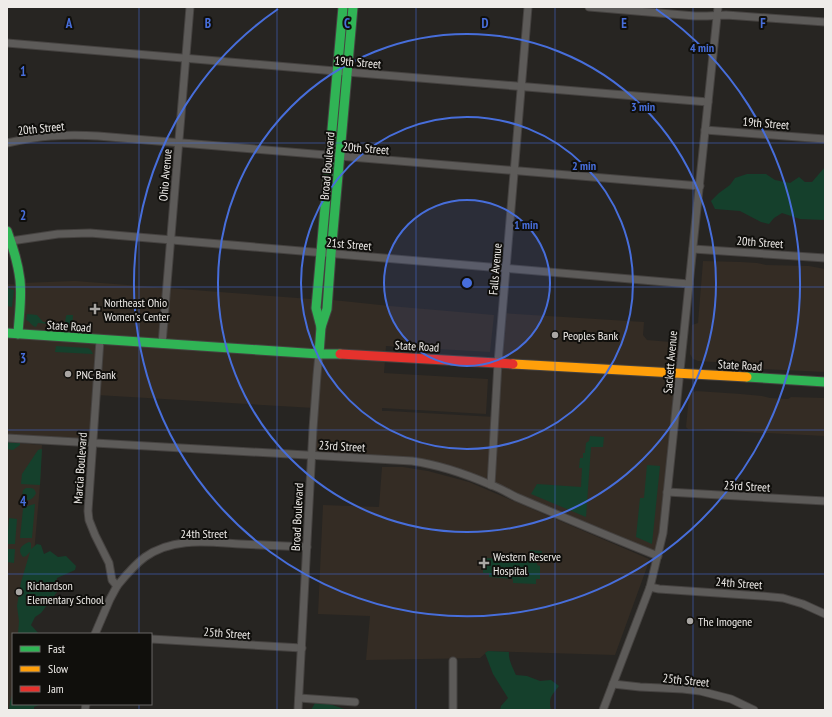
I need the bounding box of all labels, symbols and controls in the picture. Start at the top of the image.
text: A [65,15,73,32]
text: B [205,15,211,32]
text: C [344,15,350,32]
text: D [482,15,489,32]
text: E [621,15,627,32]
text: F [760,15,766,32]
text: 4 min [690,40,714,55]
street label: 19th Street [334,52,383,72]
text: 1 [20,63,26,80]
text: 3 min [631,99,655,114]
street label: 19th Street [742,113,791,133]
street label: 20th Street [17,118,66,138]
street label: Broad Boulevard [317,131,337,201]
street label: 20th Street [342,138,391,158]
street label: Ohio Avenue [155,148,175,202]
text: 2 min [572,158,596,173]
text: 2 [20,207,26,224]
text: 1 min [514,217,538,232]
street label: 20th Street [736,233,785,251]
street label: 21st Street [326,235,373,254]
street label: Falls Avenue [485,242,505,296]
centre of rings [460,276,474,290]
place label: Northeast Ohio Women's Center [104,295,171,324]
marker: Northeast Ohio Women's Center [89,303,101,315]
street label: State Road [46,317,92,335]
place label: Peoples Bank [563,328,618,343]
marker: Peoples Bank [550,330,560,340]
street label: Sackett Avenue [660,330,680,394]
street label: State Road [394,337,440,355]
text: 3 [20,350,26,367]
street label: State Road [717,356,763,374]
place label: PNC Bank [76,367,116,382]
marker: PNC Bank [63,369,73,379]
street label: Marcia Boulevard [70,432,90,504]
street label: 23rd Street [318,437,366,455]
street label: 23rd Street [723,477,771,495]
street label: Broad Boulevard [288,483,306,551]
text: 4 [20,493,27,510]
street label: 24th Street [181,526,228,541]
place label: Western Reserve Hospital [493,549,561,578]
marker: Western Reserve Hospital [478,557,490,569]
street label: 24th Street [715,574,764,592]
place label: Richardson Elementary School [27,578,104,607]
marker: Richardson Elementary School [14,587,24,597]
place label: The Imogene [698,614,752,629]
marker: The Imogene [685,616,695,626]
street label: 25th Street [203,624,252,642]
legend [12,633,152,705]
text: Fast [48,641,66,656]
text: Slow [48,661,69,676]
street label: 25th Street [662,670,711,690]
text: Jam [47,681,64,696]

